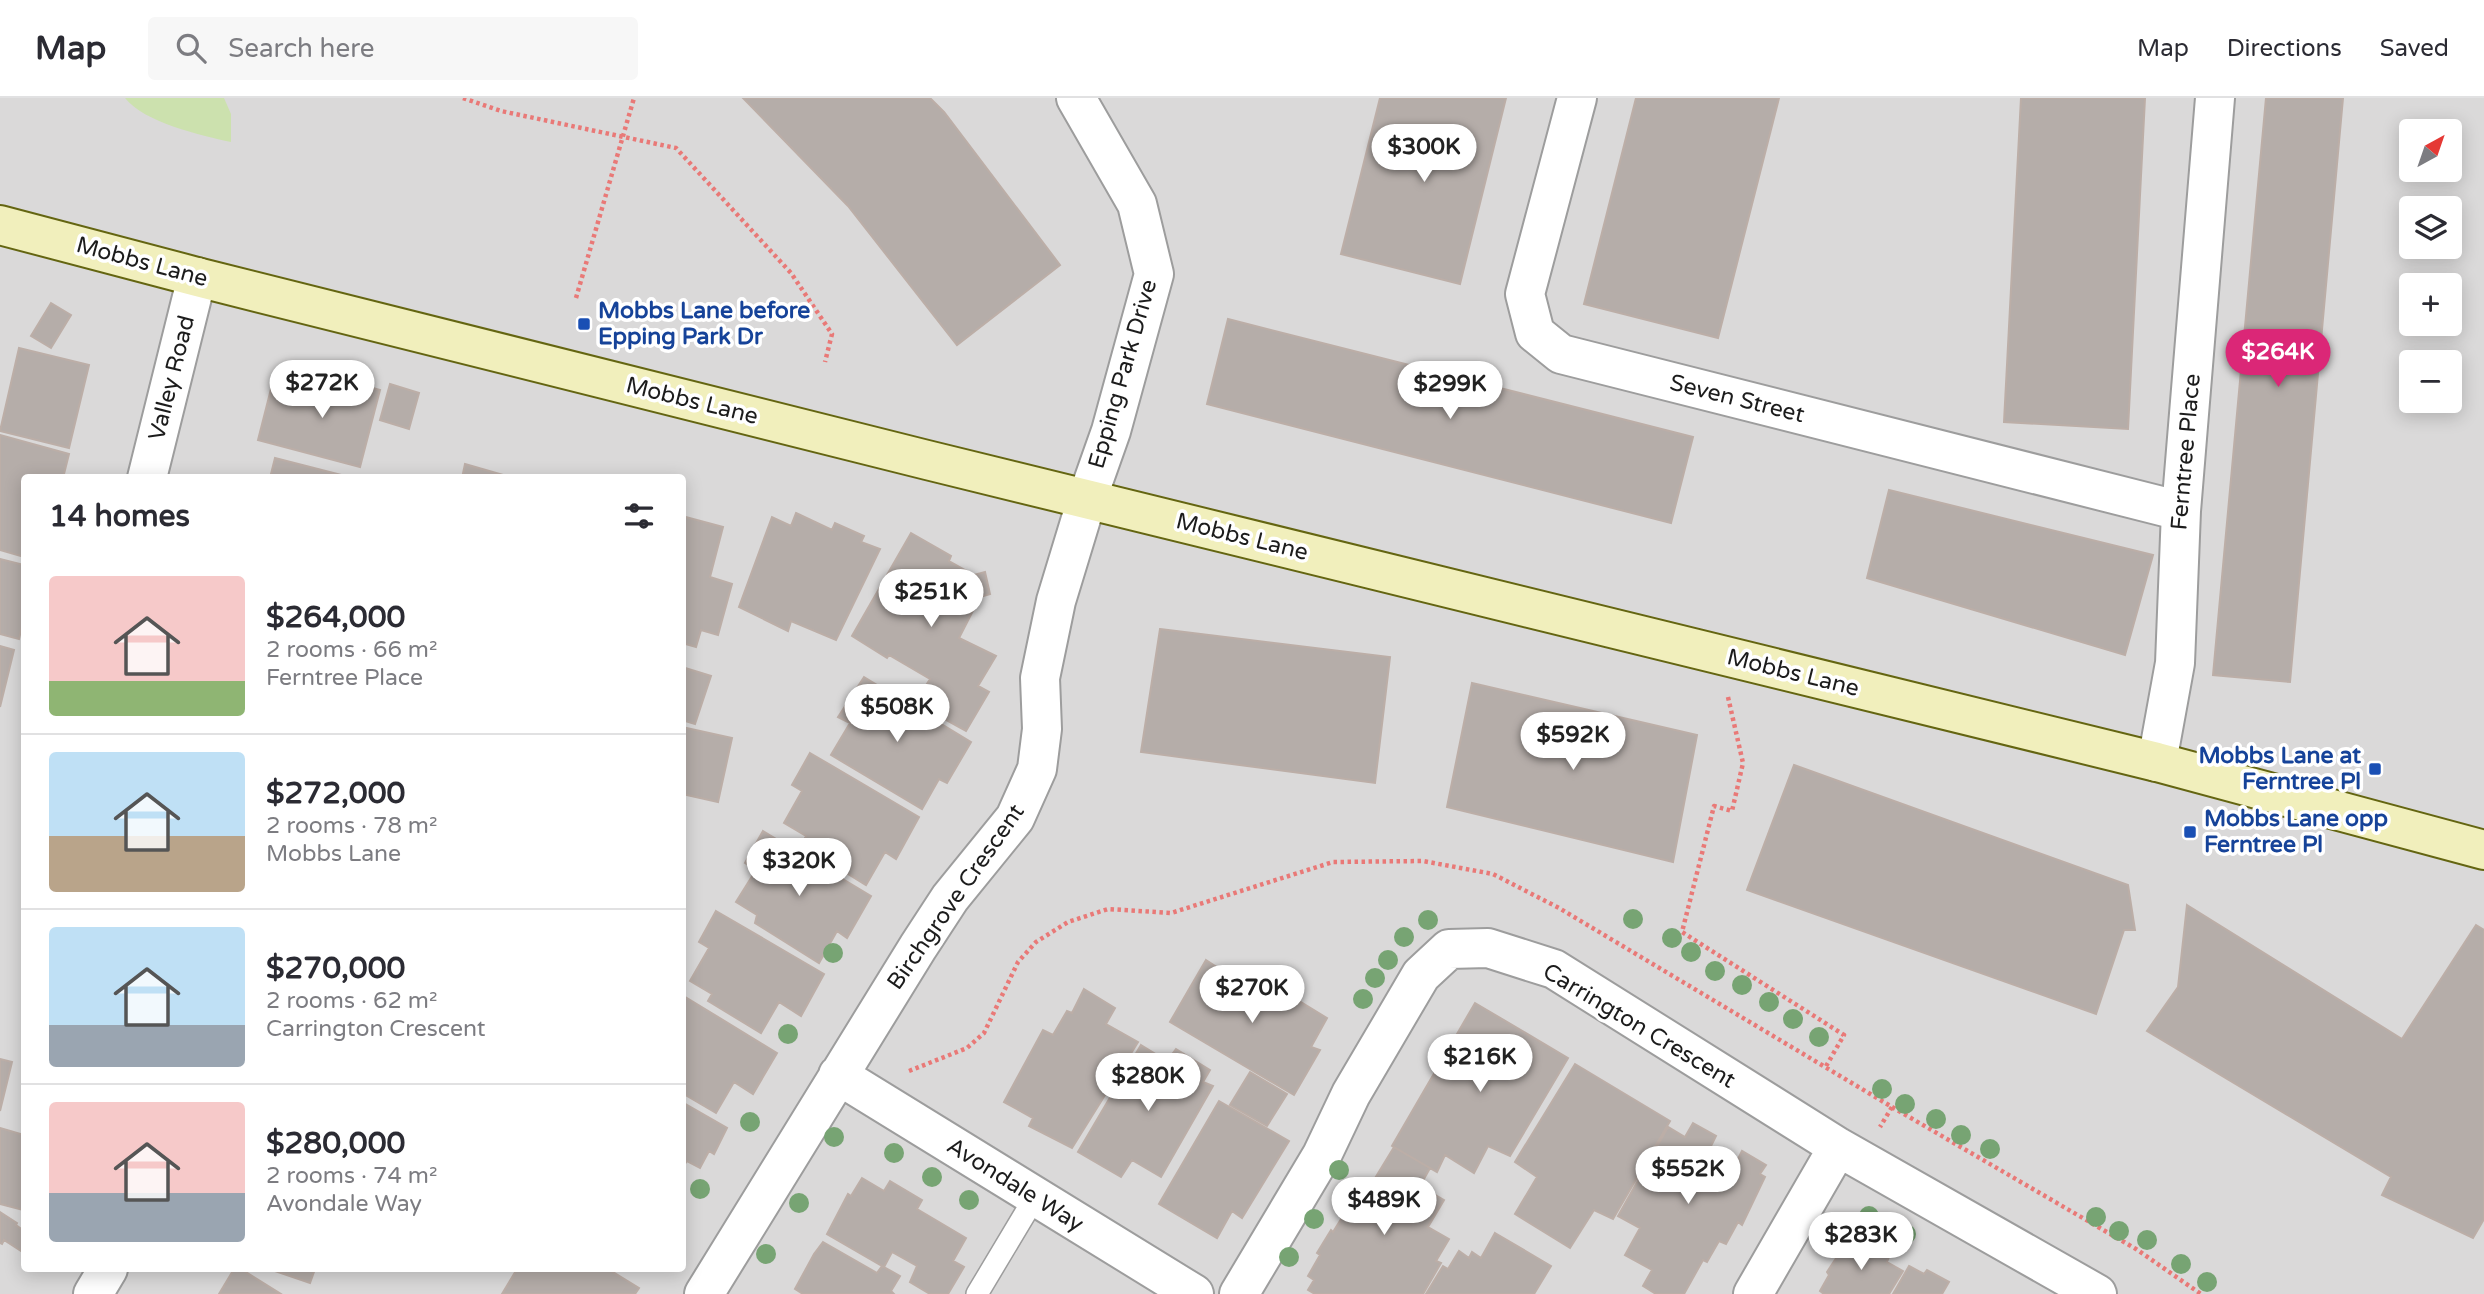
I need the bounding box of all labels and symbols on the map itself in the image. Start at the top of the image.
north arrow [2399,119,2462,182]
pin: $300K [1375,125,1473,184]
street label: Mobbs Lane [73,231,211,293]
street label: Epping Park Drive [1083,276,1163,472]
place label: Mobbs Lane before Epping Park Dr [598,297,810,351]
street label: Valley Road [143,312,201,444]
marker: Mobbs Lane before Epping Park Dr [576,316,592,332]
pin: $264K [2229,330,2327,389]
pin: $272K [273,360,371,420]
pin: $299K [1401,362,1499,421]
street label: Seven Street [1667,369,1807,429]
street label: Mobbs Lane [623,371,761,431]
street label: Ferntree Place [2165,373,2207,531]
street label: Mobbs Lane [1173,507,1311,567]
pin: $251K [882,570,980,629]
street label: Mobbs Lane [1724,643,1862,703]
pin: $508K [848,684,946,744]
pin: $592K [1524,712,1622,772]
place label: Mobbs Lane at Ferntree Pl [2198,742,2361,796]
marker: Mobbs Lane at Ferntree Pl [2367,761,2383,777]
street label: Birchgrove Crescent [881,799,1031,995]
place label: Mobbs Lane opp Ferntree Pl [2204,805,2388,859]
marker: Mobbs Lane opp Ferntree Pl [2182,824,2198,840]
pin: $320K [750,838,848,898]
street label: Carrington Crescent [1538,957,1740,1095]
pin: $270K [1203,965,1301,1025]
pin: $216K [1431,1034,1529,1094]
pin: $280K [1099,1054,1197,1113]
street label: Avondale Way [941,1132,1089,1238]
pin: $552K [1639,1146,1737,1206]
pin: $489K [1335,1178,1433,1237]
pin: $283K [1812,1212,1910,1272]

